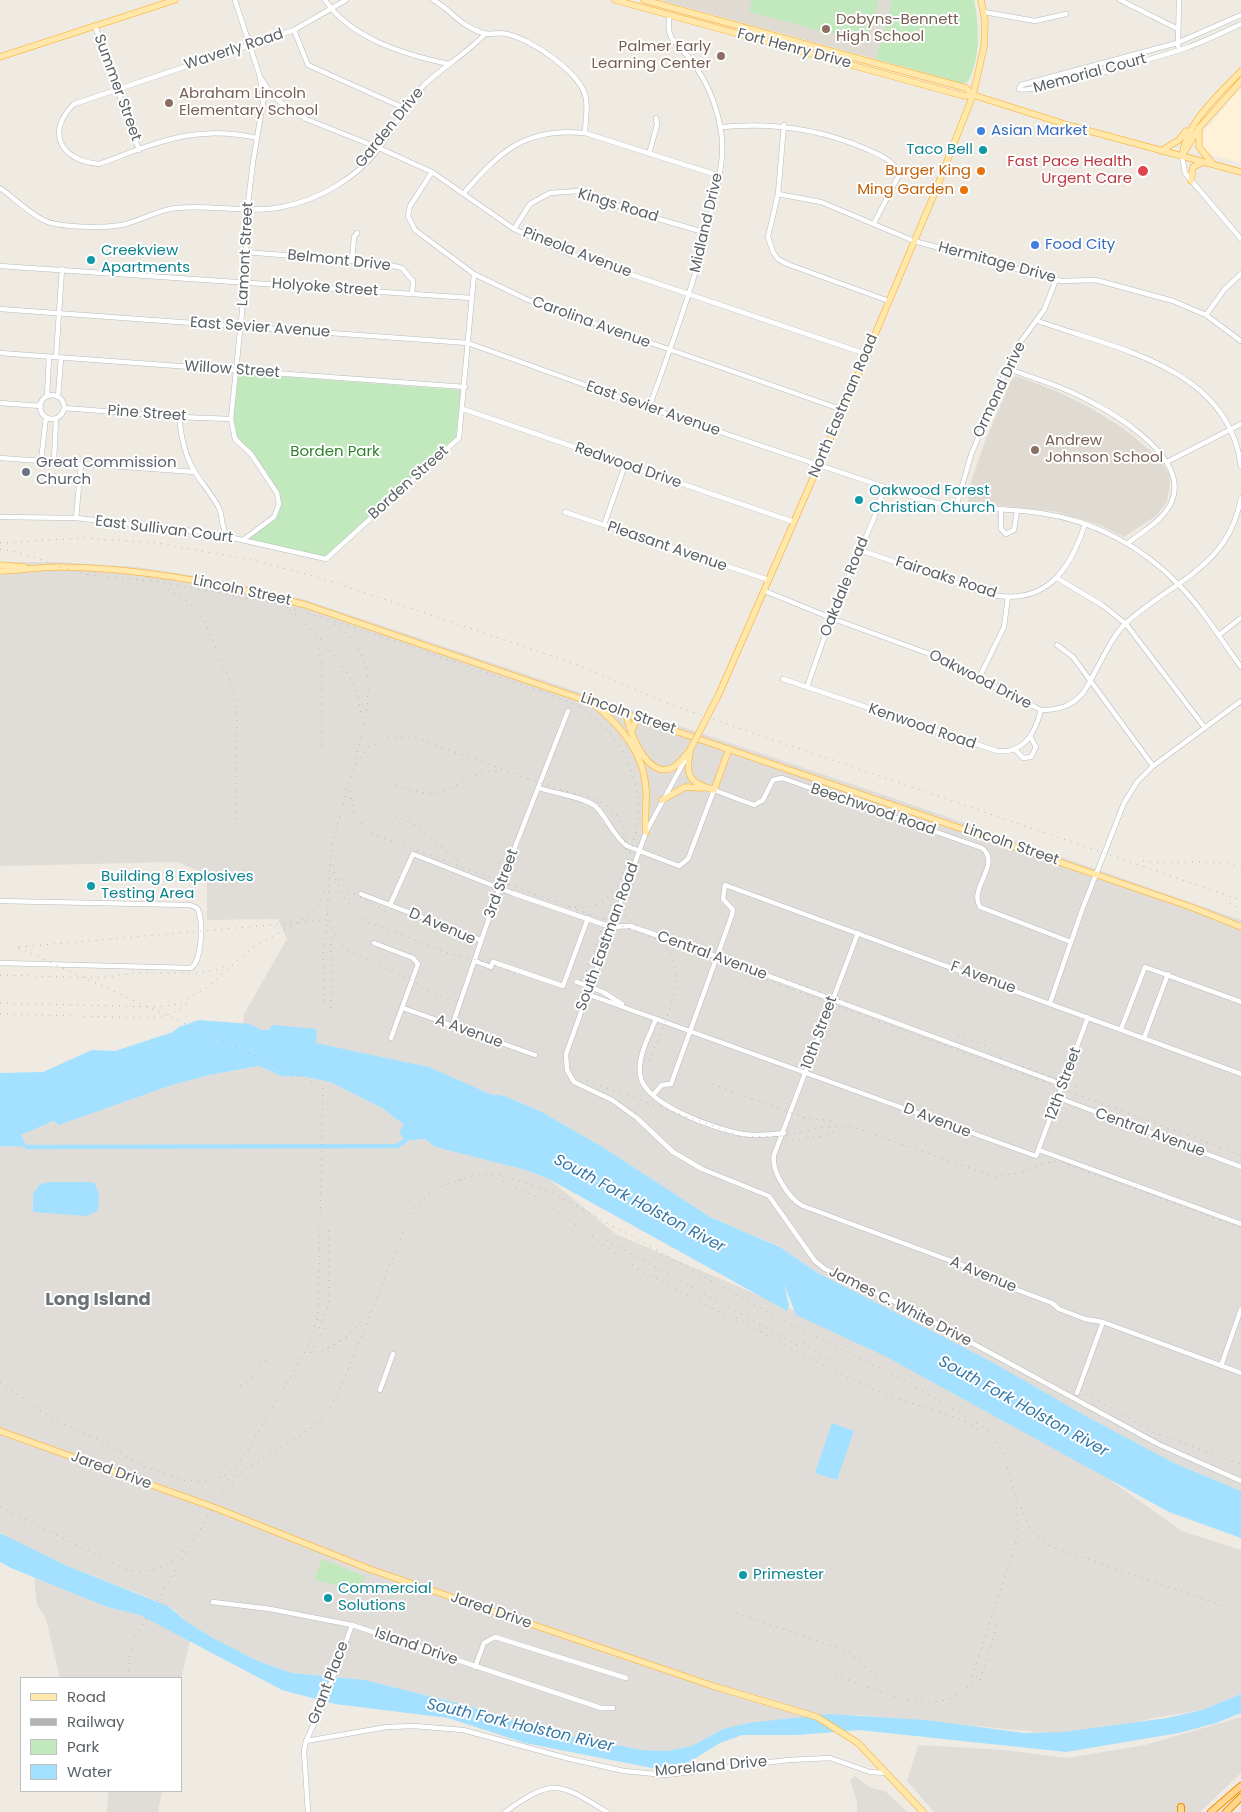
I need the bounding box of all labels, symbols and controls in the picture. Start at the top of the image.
place label: Dobyns-Bennett High School [836,11,958,46]
marker: Dobyns-Bennett High School [820,23,832,35]
street label: Waverly Road [182,25,286,75]
street label: Fort Henry Drive [735,25,853,73]
street label: Summer Street [89,32,145,144]
place label: Palmer Early Learning Center [592,38,711,73]
marker: Palmer Early Learning Center [715,50,727,62]
street label: Memorial Court [1032,50,1148,98]
street label: Garden Drive [352,84,428,172]
place label: Abraham Lincoln Elementary School [179,85,318,120]
marker: Abraham Lincoln Elementary School [163,97,175,109]
place label: Asian Market [991,122,1088,140]
marker: Asian Market [975,125,987,137]
place label: Taco Bell [906,141,973,159]
marker: Taco Bell [977,144,989,156]
place label: Fast Pace Health Urgent Care [1007,153,1132,188]
place label: Burger King [885,162,971,180]
marker: Fast Pace Health Urgent Care [1136,164,1150,178]
marker: Burger King [975,165,987,177]
street label: Midland Drive [687,171,727,275]
place label: Ming Garden [857,181,954,199]
marker: Ming Garden [958,184,970,196]
street label: Kings Road [576,185,660,227]
street label: Lamont Street [234,201,258,307]
street label: Pineola Avenue [520,224,634,282]
place label: Food City [1045,236,1115,254]
street label: Hermitage Drive [936,239,1058,287]
marker: Food City [1029,239,1041,251]
place label: Creekview Apartments [101,242,190,277]
street label: Belmont Drive [286,247,392,275]
marker: Creekview Apartments [85,254,97,266]
street label: Holyoke Street [271,275,379,301]
street label: Carolina Avenue [529,293,653,353]
street label: East Sevier Avenue [189,314,331,342]
street label: North Eastman Road [806,332,882,480]
street label: Ormond Drive [970,339,1030,441]
street label: Willow Street [184,358,280,382]
street label: East Sevier Avenue [584,378,722,440]
street label: Pine Street [107,402,187,426]
place label: Andrew Johnson School [1045,432,1163,467]
street label: Redwood Drive [572,439,684,493]
street label: Borden Street [365,442,453,524]
park label: Borden Park [290,443,380,461]
marker: Andrew Johnson School [1029,444,1041,456]
place label: Great Commission Church [36,454,176,489]
marker: Great Commission Church [20,466,32,478]
place label: Oakwood Forest Christian Church [869,482,995,517]
marker: Oakwood Forest Christian Church [853,494,865,506]
street label: East Sullivan Court [94,513,234,547]
street label: Pleasant Avenue [605,518,729,576]
street label: Oakdale Road [817,535,873,639]
street label: Fairoaks Road [893,553,999,603]
street label: Lincoln Street [191,572,293,610]
street label: Oakwood Drive [926,646,1034,714]
street label: Lincoln Street [578,689,678,739]
street label: Kenwood Road [866,700,978,754]
street label: Beechwood Road [808,780,938,840]
street label: Lincoln Street [961,820,1061,870]
street label: 3rd Street [481,847,523,921]
street label: South Eastman Road [573,860,643,1014]
place label: Building 8 Explosives Testing Area [101,868,254,903]
marker: Building 8 Explosives Testing Area [85,880,97,892]
street label: D Avenue [406,905,478,949]
street label: Central Avenue [655,928,769,984]
street label: F Avenue [948,958,1018,998]
street label: 10th Street [798,994,842,1072]
street label: A Avenue [433,1011,505,1053]
street label: 12th Street [1042,1045,1086,1123]
street label: D Avenue [901,1100,973,1142]
street label: Central Avenue [1093,1105,1207,1161]
water label: South Fork Holston River [550,1151,728,1257]
street label: A Avenue [947,1253,1019,1297]
street label: James C. White Drive [826,1263,974,1351]
district label: Long Island [45,1289,151,1311]
water label: South Fork Holston River [935,1352,1111,1462]
street label: Jared Drive [68,1448,154,1494]
place label: Primester [753,1566,824,1584]
marker: Primester [737,1569,749,1581]
place label: Commercial Solutions [338,1580,432,1615]
street label: Jared Drive [448,1589,534,1633]
marker: Commercial Solutions [322,1592,334,1604]
street label: Island Drive [372,1624,460,1670]
street label: Grant Place [305,1639,353,1727]
legend [20,1677,182,1792]
text: Road [67,1686,106,1707]
water label: South Fork Holston River [425,1695,615,1757]
text: Railway [67,1711,125,1732]
text: Park [67,1736,99,1757]
street label: Moreland Drive [654,1753,768,1781]
text: Water [67,1761,112,1782]

